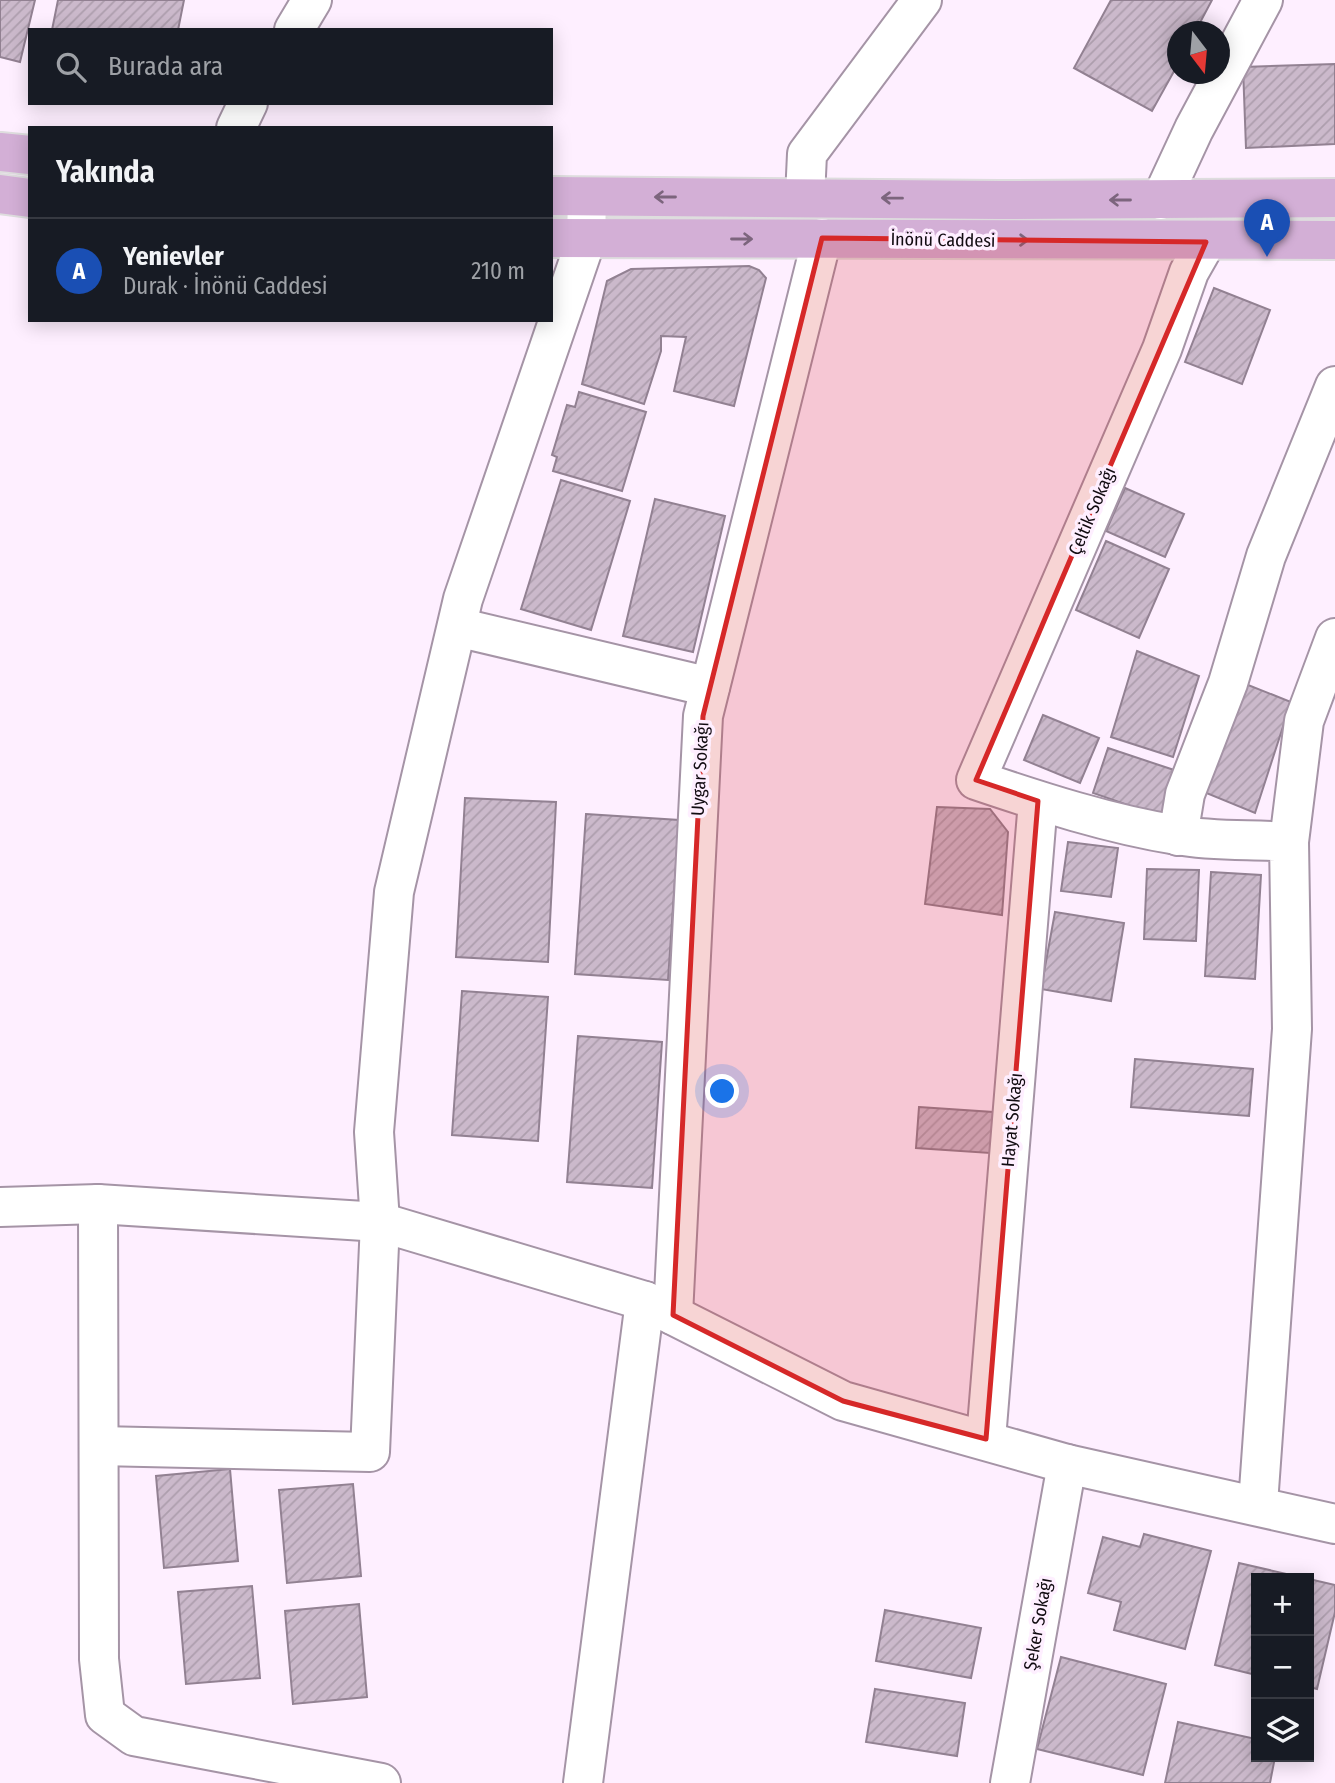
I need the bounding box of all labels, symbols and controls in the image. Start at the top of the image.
north arrow [1167,21,1230,84]
search box [28,28,553,105]
icon: search [52,48,90,86]
text: Burada ara [108,51,223,82]
text: Yakında [56,154,155,190]
one-way arrow [654,190,677,204]
one-way arrow [881,191,904,205]
one-way arrow [1109,193,1132,207]
pin: A [1244,199,1290,257]
street label: İnönü Caddesi [890,228,996,252]
one-way arrow [730,232,753,246]
one-way arrow [1007,233,1030,247]
text: Yenievler [123,241,224,272]
text: A [73,257,85,285]
text: 210 m [471,257,525,285]
text: Durak · İnönü Caddesi [123,272,328,300]
street label: Çeltik Sokağı [1064,464,1120,558]
street label: Uygar Sokağı [687,721,713,817]
street label: Hayat Sokağı [997,1072,1027,1168]
your location [705,1074,739,1108]
map controls [1251,1573,1314,1762]
button: + [1251,1573,1314,1636]
street label: Şeker Sokağı [1019,1576,1057,1672]
button: − [1251,1636,1314,1699]
button: layers [1251,1699,1314,1762]

